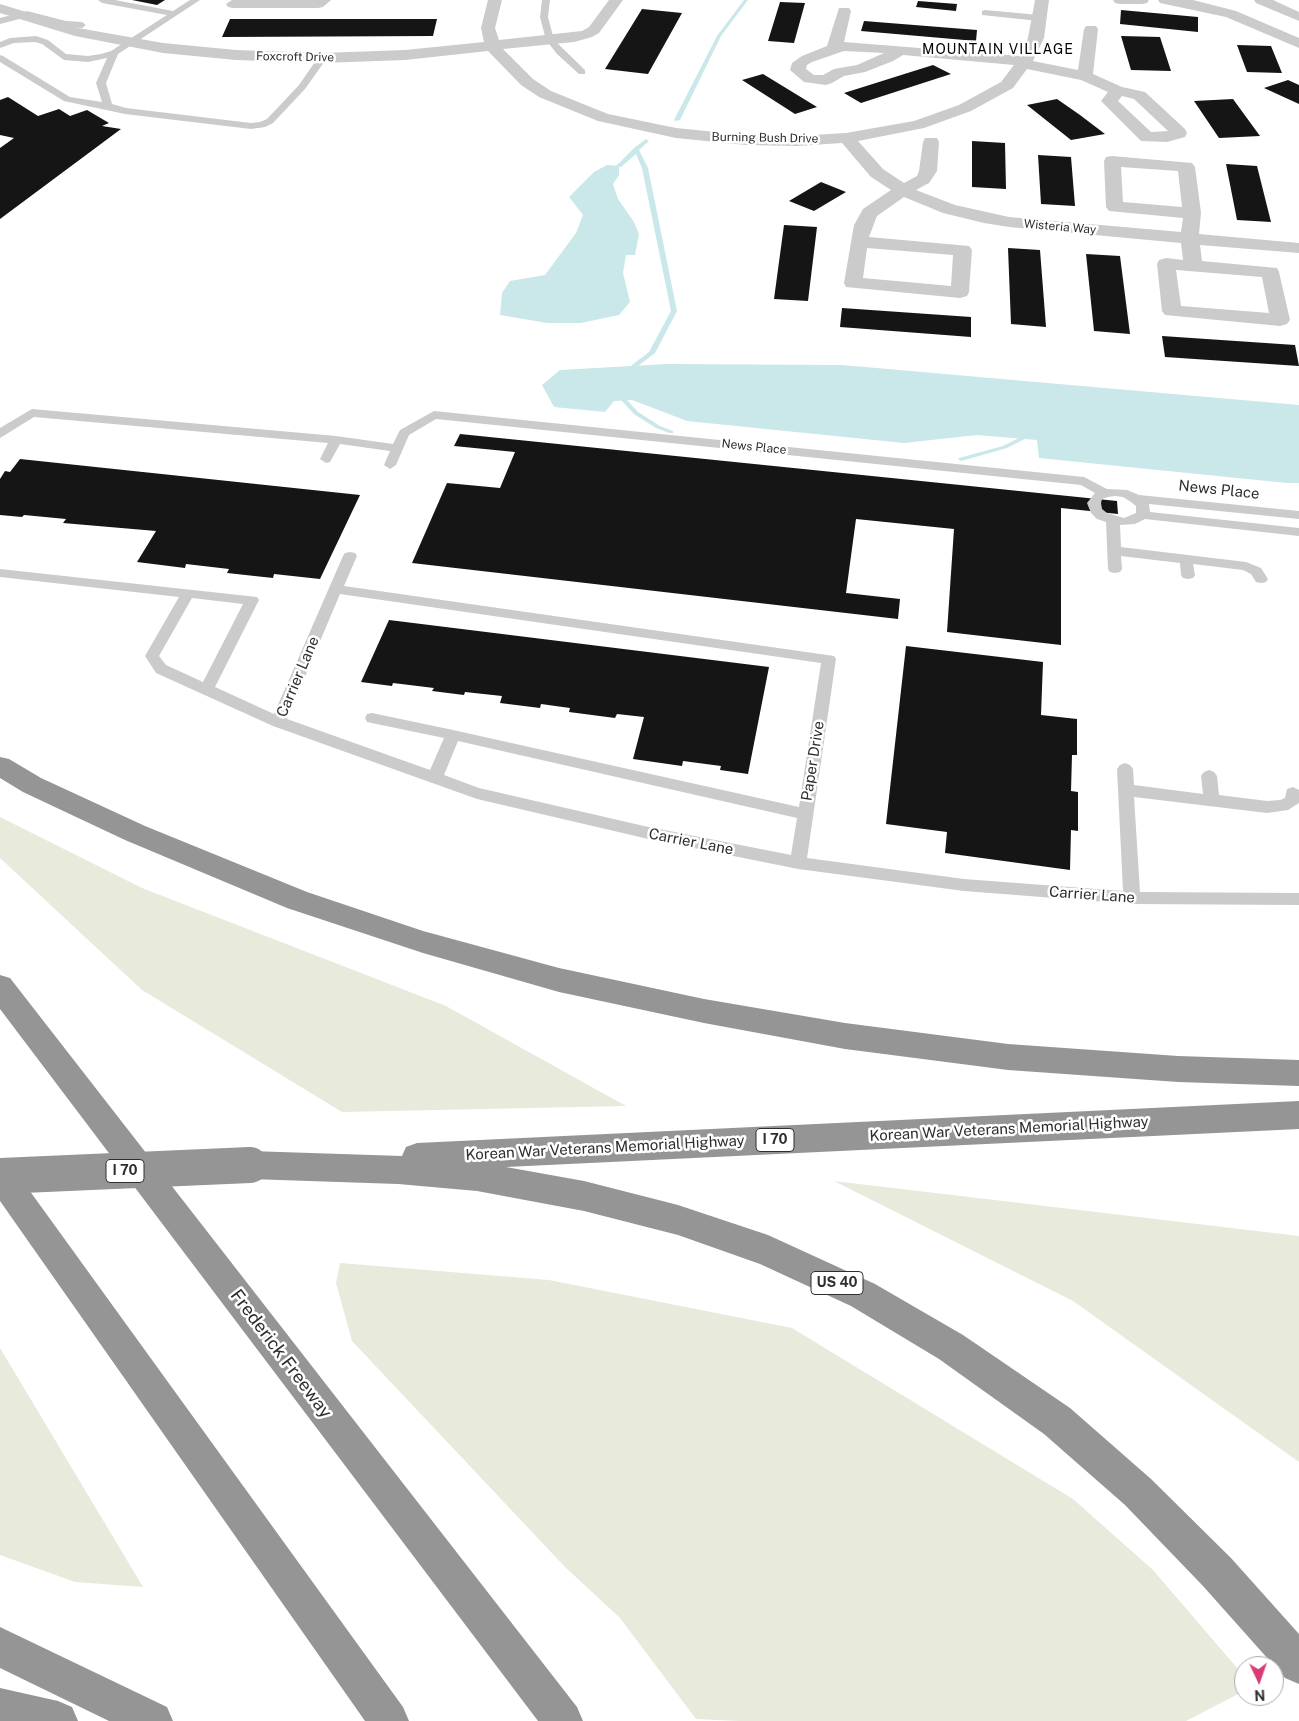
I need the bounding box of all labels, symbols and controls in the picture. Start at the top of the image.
district label: MOUNTAIN VILLAGE [920,42,1076,58]
street label: Foxcroft Drive [256,49,334,65]
street label: Burning Bush Drive [712,130,818,146]
street label: Wisteria Way [1023,217,1097,237]
street label: News Place [721,436,787,458]
street label: News Place [1178,477,1260,503]
street label: Carrier Lane [273,634,323,720]
street label: Paper Drive [798,720,828,802]
street label: Carrier Lane [647,825,735,859]
street label: Carrier Lane [1049,883,1135,907]
street label: Korean War Veterans Memorial Highway [869,1113,1149,1145]
road number: I 70 [756,1128,794,1152]
street label: Korean War Veterans Memorial Highway [465,1132,745,1164]
road number: I 70 [106,1160,144,1182]
road number: US 40 [811,1272,863,1295]
street label: Frederick Freeway [226,1285,336,1423]
north arrow [1234,1656,1284,1706]
text: N [1254,1687,1266,1703]

